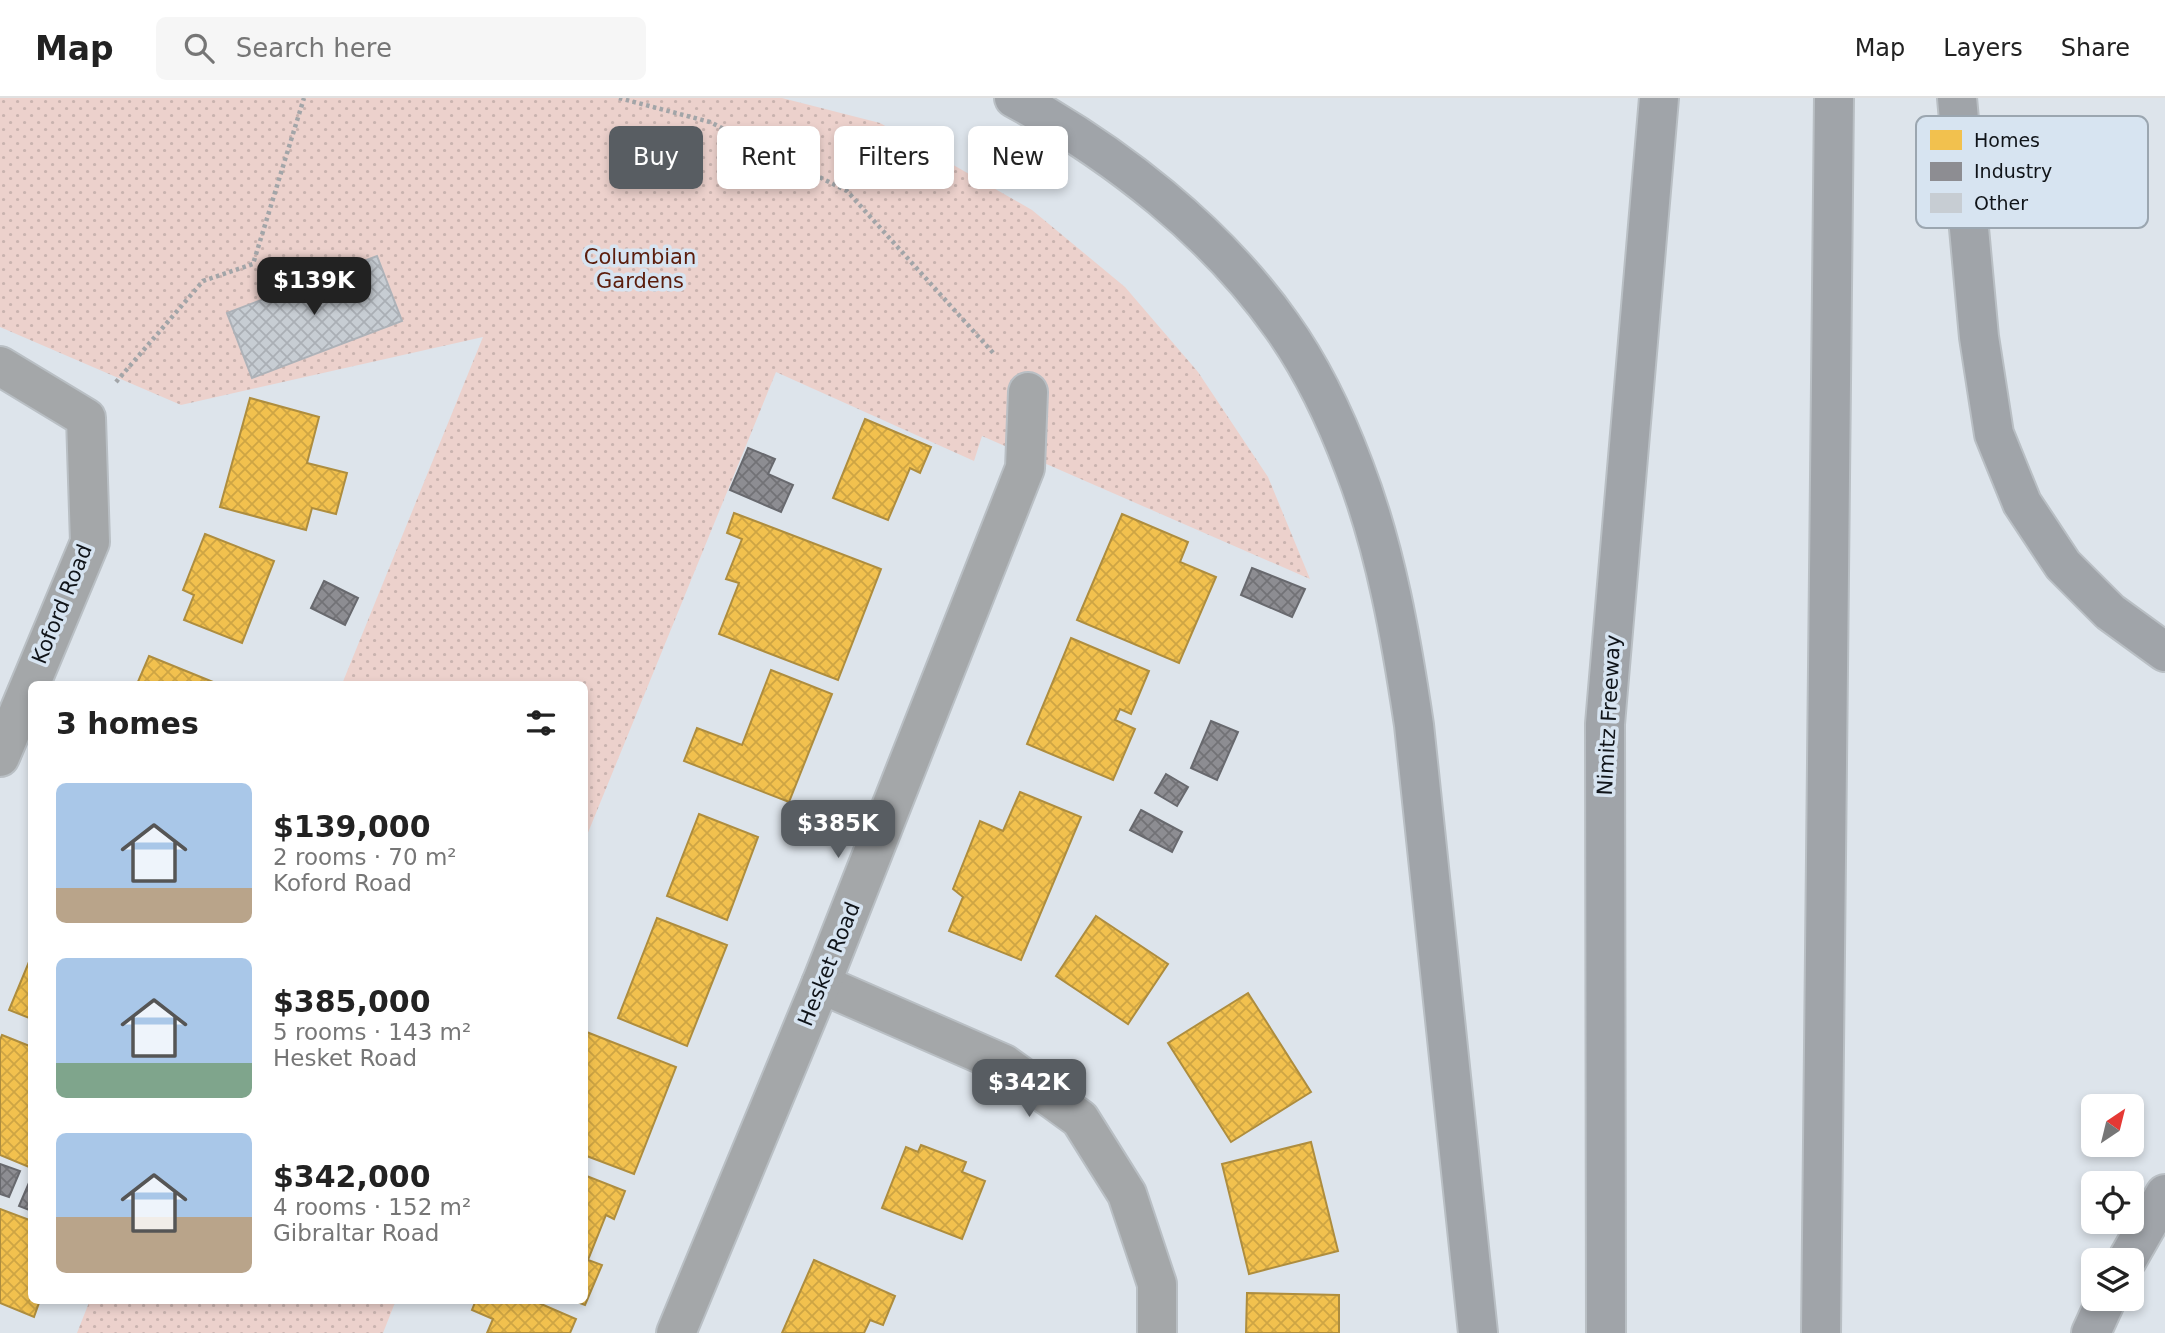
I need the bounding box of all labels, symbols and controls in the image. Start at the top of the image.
search box [156,17,646,80]
text: Map [35,29,114,68]
icon: search [180,29,218,67]
text: Search here [236,33,392,63]
text: Map [1855,34,1905,62]
text: Layers [1943,34,2023,62]
text: Share [2061,34,2130,62]
legend [1916,116,2148,228]
chip: Buy [609,126,703,189]
chip: Rent [717,126,820,189]
chip: Filters [834,126,954,189]
chip: New [968,126,1068,189]
text: Homes [1974,129,2040,151]
text: Industry [1974,160,2052,182]
text: Other [1974,192,2028,214]
park label: Columbian Gardens [584,245,696,293]
pin: $139K [265,258,363,317]
text: $139K [273,267,355,293]
street label: Koford Road [27,541,97,667]
street label: Nimitz Freeway [1593,634,1625,796]
icon: filters [522,704,560,742]
text: 3 homes [56,706,199,741]
pin: $385K [789,800,887,860]
text: $139,000 [273,809,431,844]
text: $385K [797,810,879,836]
icon: home [112,811,196,895]
text: 2 rooms · 70 m² [273,844,457,870]
text: Koford Road [273,870,412,896]
street label: Hesket Road [793,898,865,1030]
text: $385,000 [273,984,431,1019]
icon: home [112,986,196,1070]
text: 5 rooms · 143 m² [273,1019,471,1045]
text: Hesket Road [273,1045,417,1071]
pin: $342K [980,1060,1078,1119]
text: $342K [988,1069,1070,1095]
north arrow [2081,1094,2144,1157]
map controls [2081,1094,2144,1311]
text: $342,000 [273,1159,431,1194]
icon: home [112,1161,196,1245]
button: locate [2081,1171,2144,1234]
text: 4 rooms · 152 m² [273,1194,471,1220]
text: Gibraltar Road [273,1220,439,1246]
button: layers [2081,1248,2144,1311]

